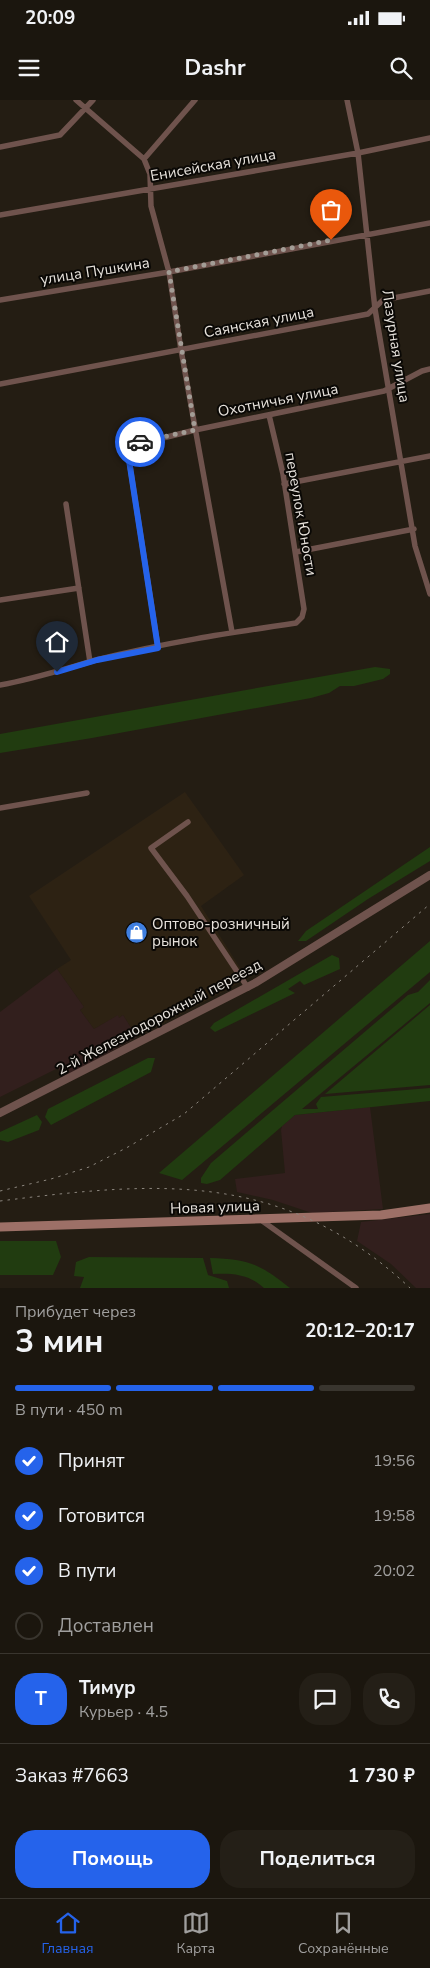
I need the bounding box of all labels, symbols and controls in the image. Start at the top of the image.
text: 20:09 [25,5,75,31]
text: Dashr [184,53,246,83]
icon: menu [15,54,43,82]
icon: search [387,54,415,82]
street label: Енисейская улица [149,144,277,186]
pin [310,189,352,240]
icon: bag [317,196,345,224]
street label: улица Пушкина [39,252,151,290]
street label: Лазурная улица [377,288,415,404]
street label: Саянская улица [202,302,316,342]
street label: Охотничья улица [216,379,340,421]
courier [115,417,165,467]
icon: car [126,428,154,456]
street label: переулок Юности [280,451,322,577]
pin [36,621,78,672]
icon: home [43,628,71,656]
place label: Оптово-розничный рынок [152,914,290,951]
shop icon: Оптово-розничный рынок [124,921,148,945]
street label: 2-й Железнодорожный переезд [53,954,265,1080]
street label: Новая улица [170,1195,260,1219]
text: Прибудет через [15,1301,136,1323]
text: 20:12–20:17 [305,1318,415,1344]
text: 3 мин [15,1320,104,1363]
text: В пути · 450 m [15,1399,123,1421]
icon: check [15,1447,43,1475]
text: Принят [58,1448,125,1474]
text: 19:56 [373,1450,415,1472]
icon: check [15,1502,43,1530]
text: Готовится [58,1503,145,1529]
text: 19:58 [373,1505,415,1527]
icon: check [15,1557,43,1585]
text: В пути [58,1558,116,1584]
text: 20:02 [373,1560,415,1582]
text: Доставлен [58,1613,154,1639]
button: chat [299,1673,351,1725]
button: phone [363,1673,415,1725]
text: Тимур [79,1675,136,1701]
text: Т [35,1686,47,1712]
text: Курьер · 4.5 [79,1701,168,1723]
text: Заказ #7663 [15,1763,129,1789]
text: 1 730 ₽ [348,1763,415,1789]
button: Помощь [15,1830,210,1888]
button: Поделиться [220,1830,415,1888]
tab: Главная [41,1909,94,1958]
tab: Карта [177,1909,215,1958]
tab: Сохранённые [298,1909,389,1958]

